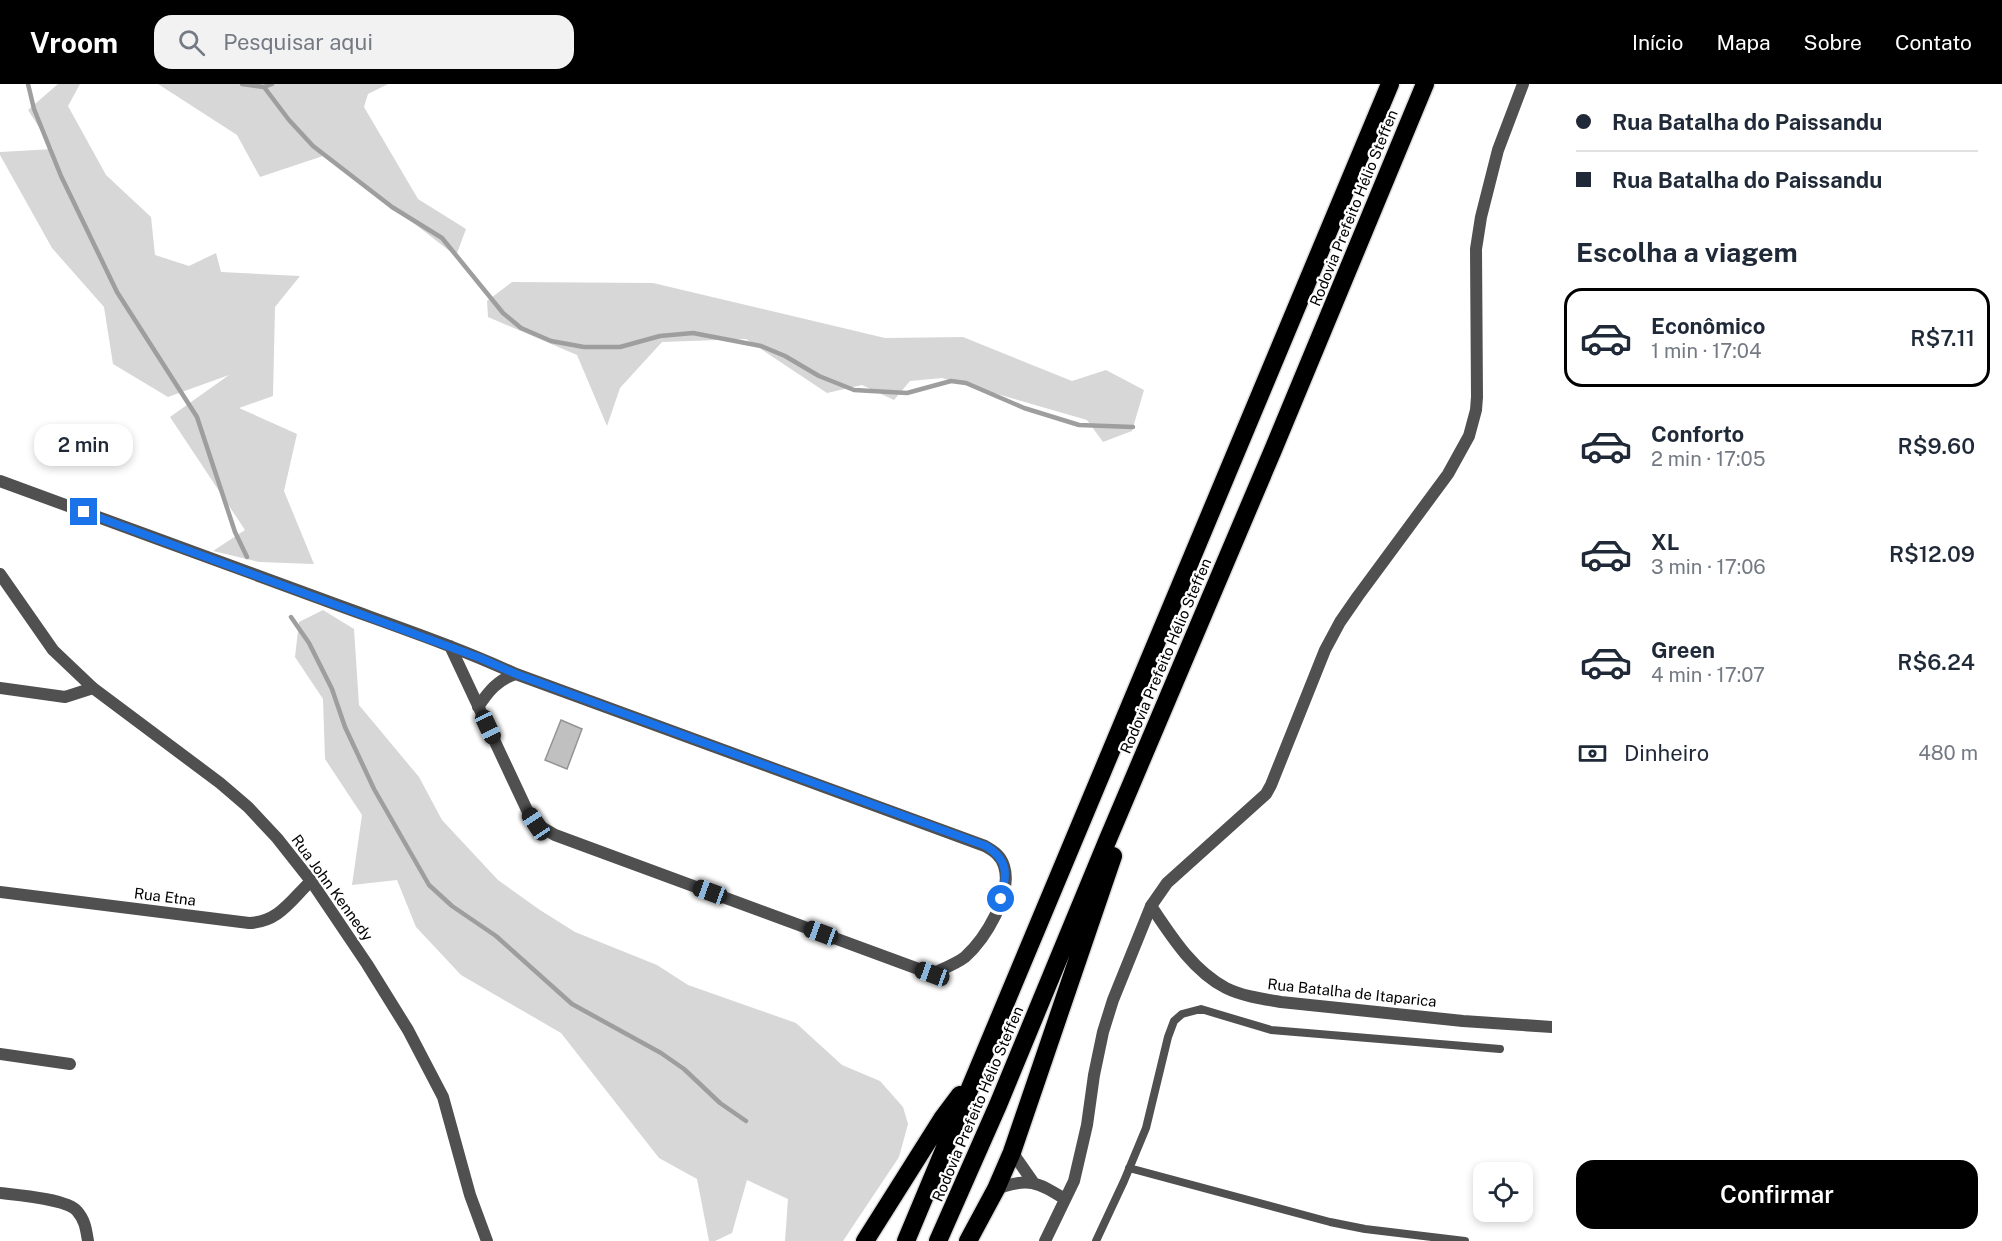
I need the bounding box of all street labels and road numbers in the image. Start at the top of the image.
street label: Rodovia Prefeito Hélio Steffen [1306,107,1401,309]
street label: Rodovia Prefeito Hélio Steffen [1117,556,1214,756]
street label: Rua John Kennedy [288,831,377,944]
street label: Rua Etna [133,884,197,909]
street label: Rua Batalha de Itaparica [1267,975,1437,1010]
street label: Rodovia Prefeito Hélio Steffen [929,1004,1026,1204]

